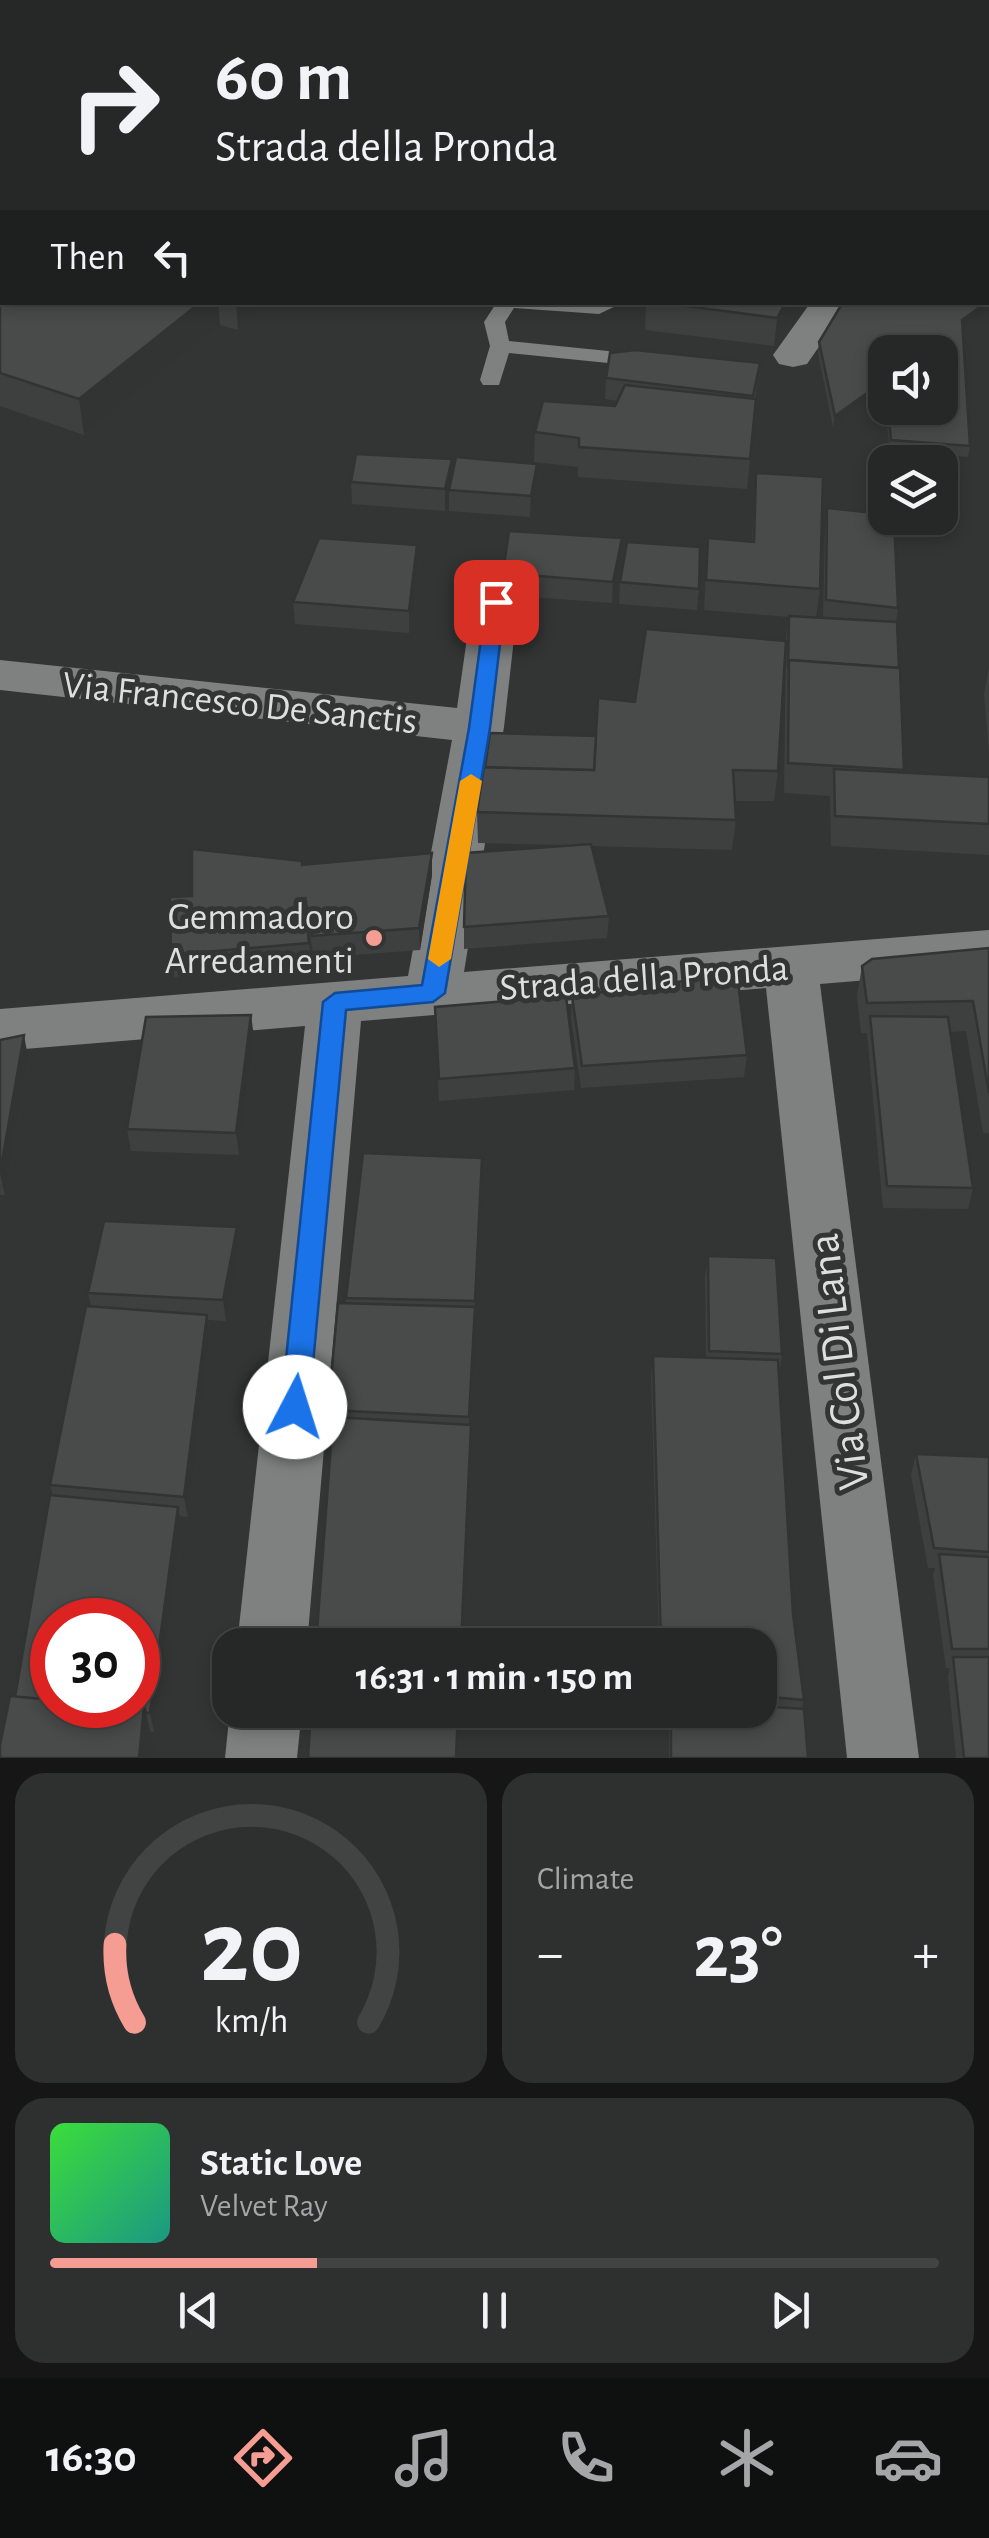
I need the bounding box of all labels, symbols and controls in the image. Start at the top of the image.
icon: right [50,40,180,170]
text: 60 m [215,43,352,113]
text: Strada della Pronda [215,125,558,170]
icon: left [145,230,200,285]
text: Then [50,239,125,277]
map controls [868,335,958,535]
button: sound [868,335,958,425]
button: layers [868,445,958,535]
pin [454,560,539,645]
icon: arrive [469,575,524,630]
street label: Via Francesco De Sanctis [61,666,419,742]
place label: Gemmadoro Arredamenti [165,899,354,981]
marker: Gemmadoro Arredamenti [363,927,385,949]
street label: Strada della Pronda [498,950,790,1008]
street label: Via Col Di Lana [801,1231,878,1493]
position arrow [243,1355,347,1459]
speed limit sign: 30 [30,1598,160,1728]
text: 16:31 · 1 min · 150 m [356,1659,633,1697]
text: Climate [537,1863,634,1895]
text: 20 [199,1897,303,2001]
text: 23° [693,1916,783,1991]
text: − [537,1927,563,1982]
text: + [913,1927,939,1982]
text: km/h [214,2003,288,2039]
text: Static Love [200,2145,362,2183]
text: Velvet Ray [200,2190,328,2222]
icon: previous [171,2283,226,2338]
icon: pause [467,2283,522,2338]
icon: next [763,2283,818,2338]
icon: directions [228,2423,298,2493]
icon: music [389,2423,459,2493]
icon: phone [551,2423,621,2493]
icon: climate [712,2423,782,2493]
icon: car [873,2423,943,2493]
text: 16:30 [46,2435,137,2480]

